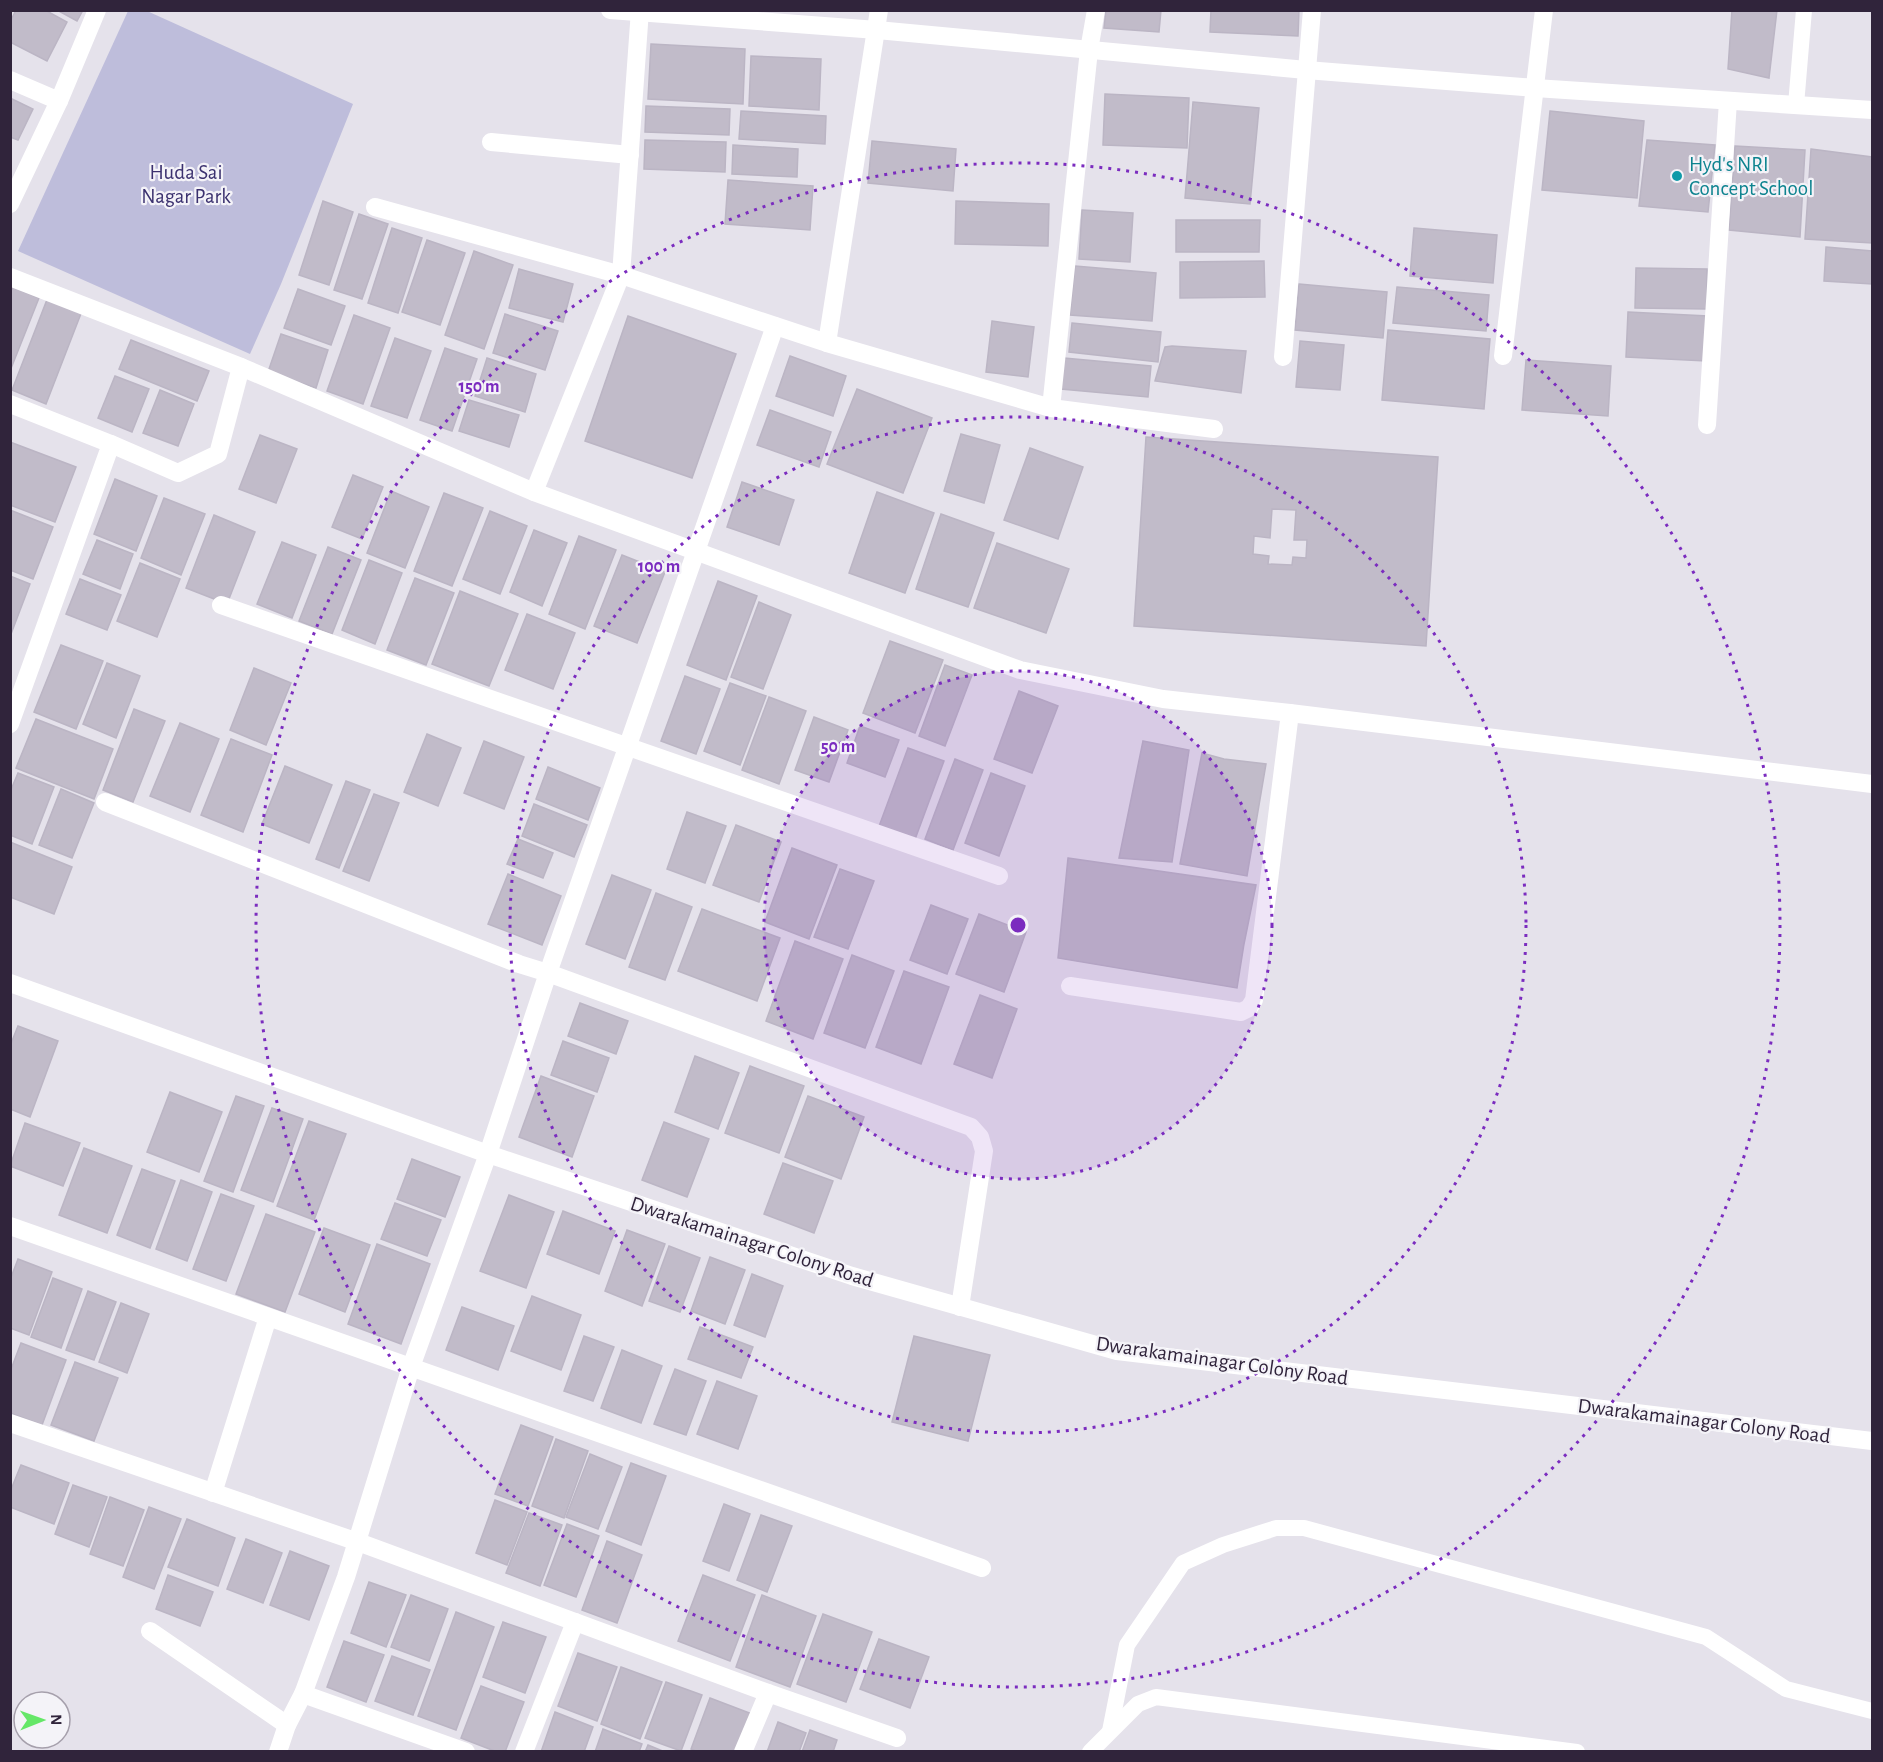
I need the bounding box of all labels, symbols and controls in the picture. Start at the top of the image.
place label: Hyd's NRI Concept School [1689,154,1813,199]
park label: Huda Sai Nagar Park [141,162,231,207]
marker: Hyd's NRI Concept School [1670,169,1684,183]
text: 150 m [459,378,499,396]
text: 100 m [638,558,680,576]
text: 50 m [821,738,855,756]
centre of rings [1008,915,1028,935]
street label: Dwarakamainagar Colony Road [628,1193,876,1291]
street label: Dwarakamainagar Colony Road [1095,1333,1350,1389]
street label: Dwarakamainagar Colony Road [1576,1395,1832,1447]
north arrow [12,1690,72,1750]
text: N [48,1714,64,1725]

